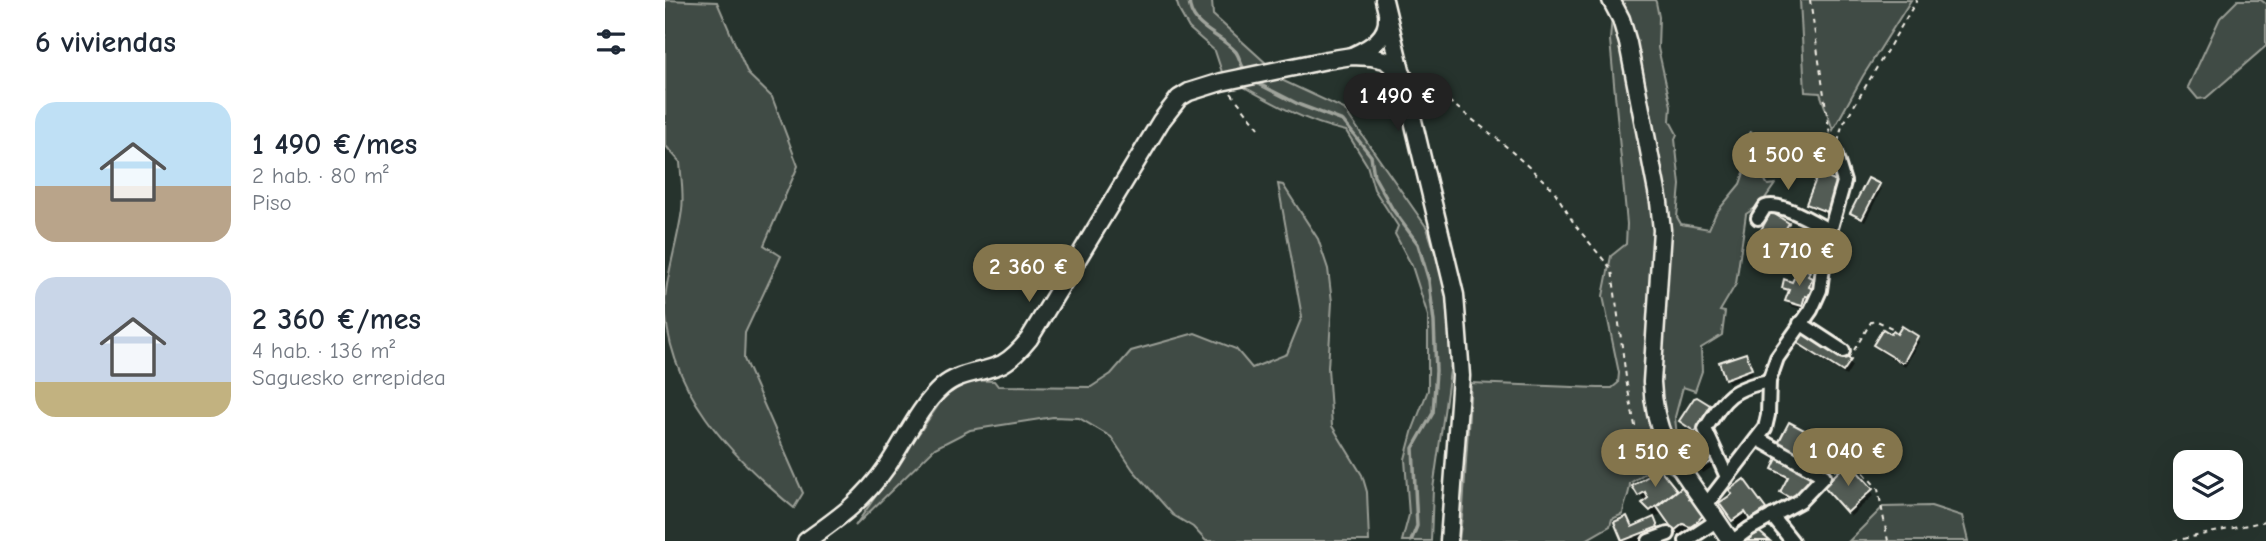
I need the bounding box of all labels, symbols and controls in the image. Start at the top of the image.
icon: filters [592,23,630,61]
text: 6 viviendas [35,25,176,60]
pin: 1 490 € [1333,74,1463,133]
text: 1 490 € [1359,82,1437,109]
text: 1 490 €/mes [252,127,417,162]
icon: home [91,130,175,214]
pin: 1 500 € [1723,132,1853,192]
text: 1 500 € [1748,141,1828,168]
text: 2 hab. · 80 m² [252,162,389,189]
text: Piso [252,189,292,216]
pin: 1 710 € [1734,229,1864,288]
text: 1 710 € [1762,237,1836,264]
pin: 2 360 € [964,244,1094,304]
text: 2 360 € [989,253,1069,280]
text: 2 360 €/mes [252,302,421,337]
icon: home [91,305,175,389]
text: 4 hab. · 136 m² [252,337,395,364]
text: Saguesko errepidea [252,364,446,391]
pin: 1 040 € [1783,428,1913,488]
pin: 1 510 € [1590,430,1720,489]
text: 1 040 € [1809,437,1887,464]
text: 1 510 € [1617,438,1693,465]
map controls [2173,450,2243,520]
button: layers [2173,450,2243,520]

